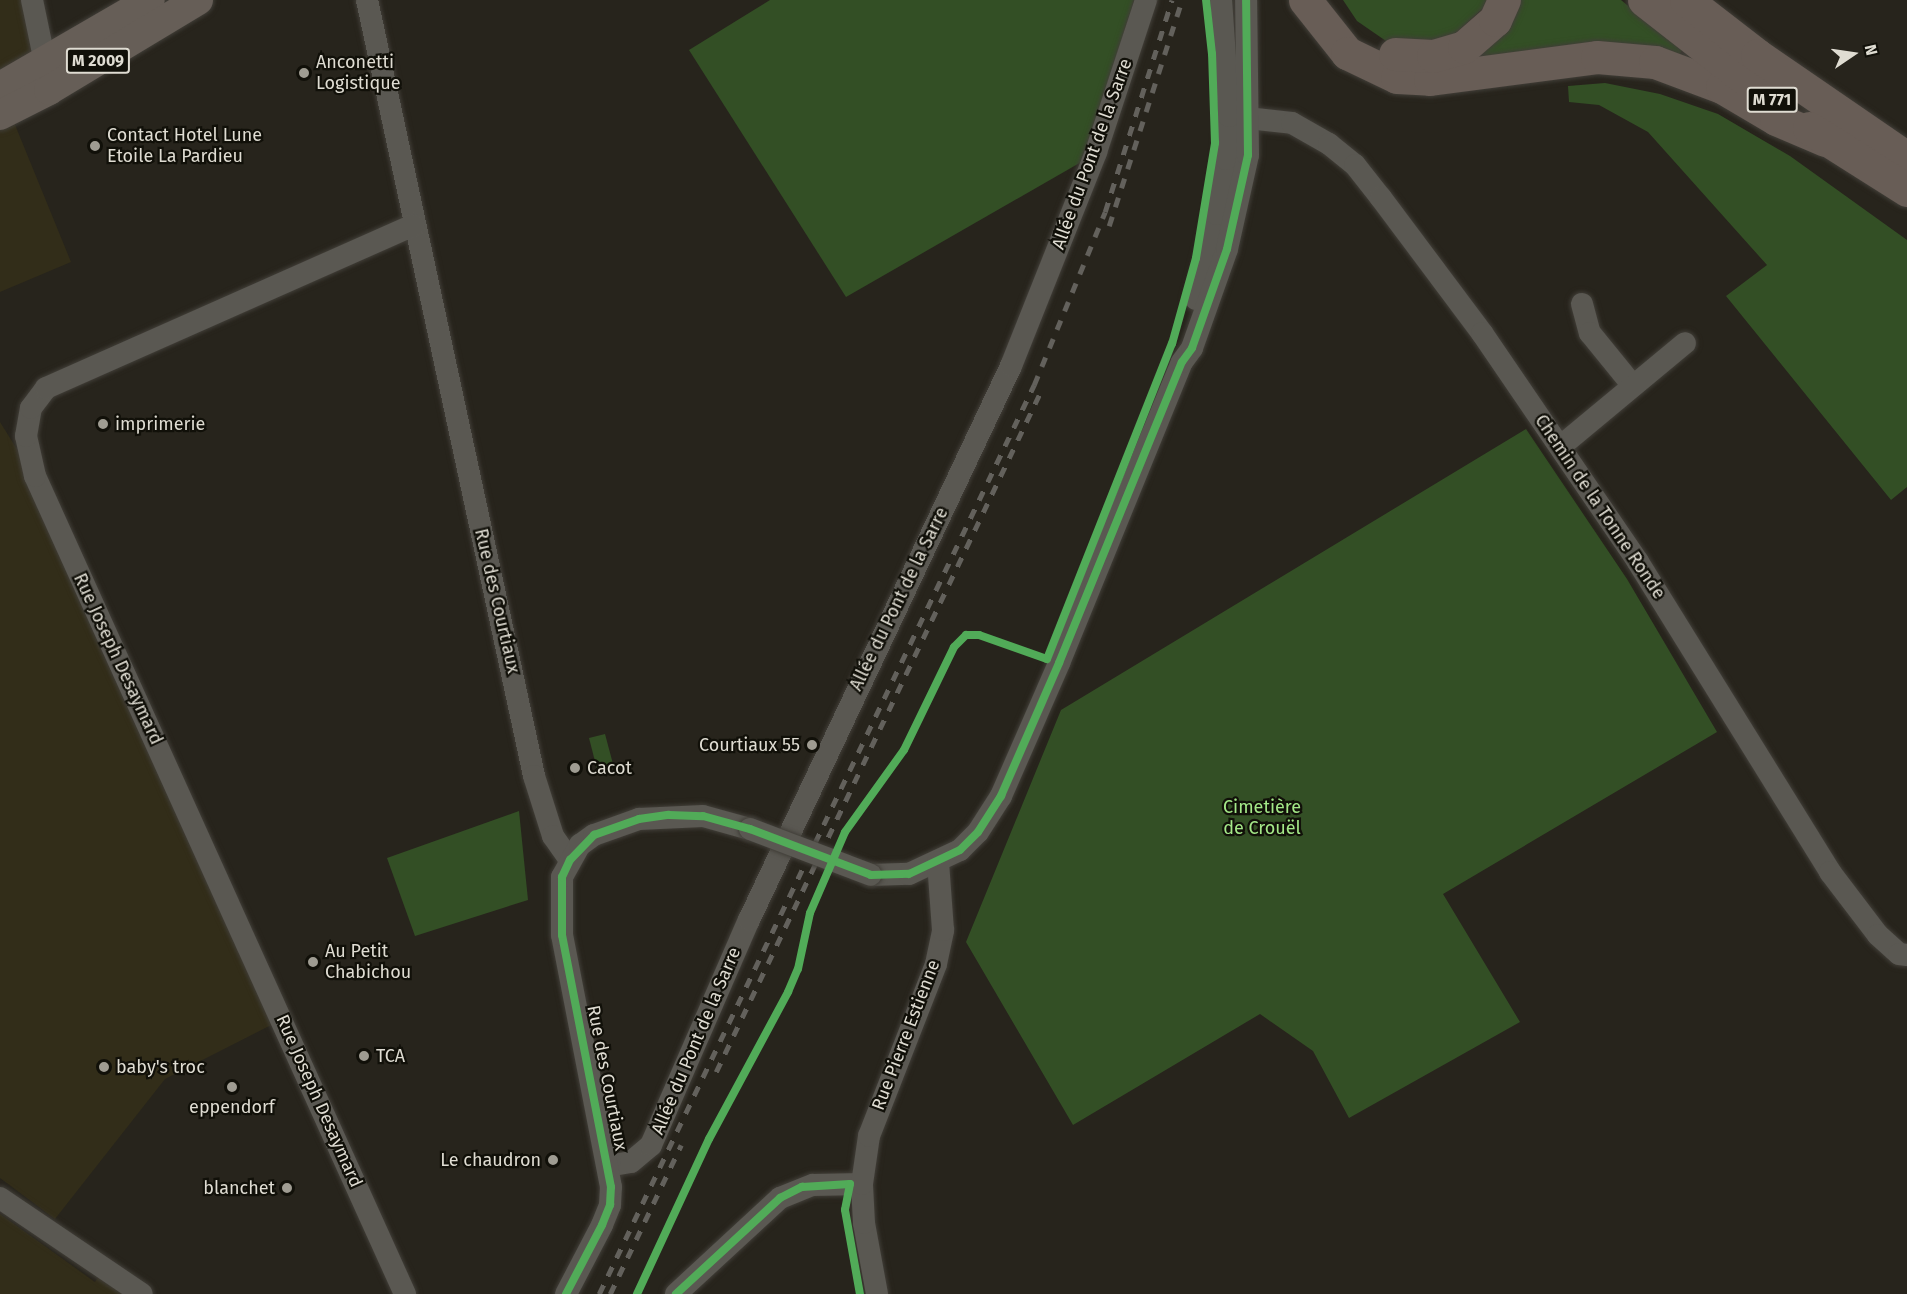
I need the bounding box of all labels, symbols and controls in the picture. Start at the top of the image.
north arrow [1823,24,1883,84]
text: N [1861,43,1881,57]
road number: M 2009 [65,48,131,74]
place label: Anconetti Logistique [316,52,400,94]
street label: Allée du Pont de la Sarre [1047,56,1137,252]
marker: Anconetti Logistique [297,66,311,80]
road number: M 771 [1746,87,1798,113]
place label: Contact Hotel Lune Etoile La Pardieu [107,125,262,168]
marker: Contact Hotel Lune Etoile La Pardieu [88,139,102,153]
street label: Chemin de la Tonne Ronde [1530,411,1670,603]
place label: imprimerie [115,413,205,435]
marker: imprimerie [96,417,110,431]
street label: Allée du Pont de la Sarre [845,504,953,694]
street label: Rue des Courtiaux [470,527,524,675]
street label: Rue Joseph Desaymard [69,570,167,748]
place label: Courtiaux 55 [699,734,800,756]
marker: Courtiaux 55 [805,738,819,752]
place label: Cacot [587,757,632,779]
marker: Cacot [568,761,582,775]
park label: Cimetière de Crouël [1223,797,1301,840]
place label: Au Petit Chabichou [325,941,411,984]
street label: Allée du Pont de la Sarre [647,944,745,1138]
marker: Au Petit Chabichou [306,955,320,969]
street label: Rue Pierre Estienne [867,957,945,1113]
street label: Rue des Courtiaux [582,1003,632,1153]
street label: Rue Joseph Desaymard [271,1011,367,1191]
place label: TCA [376,1045,405,1067]
marker: TCA [357,1049,371,1063]
place label: baby's troc [116,1056,205,1078]
marker: baby's troc [97,1060,111,1074]
marker: eppendorf [225,1080,239,1094]
place label: eppendorf [189,1096,275,1118]
place label: Le chaudron [440,1149,541,1171]
marker: Le chaudron [546,1153,560,1167]
place label: blanchet [203,1177,275,1199]
marker: blanchet [280,1181,294,1195]

